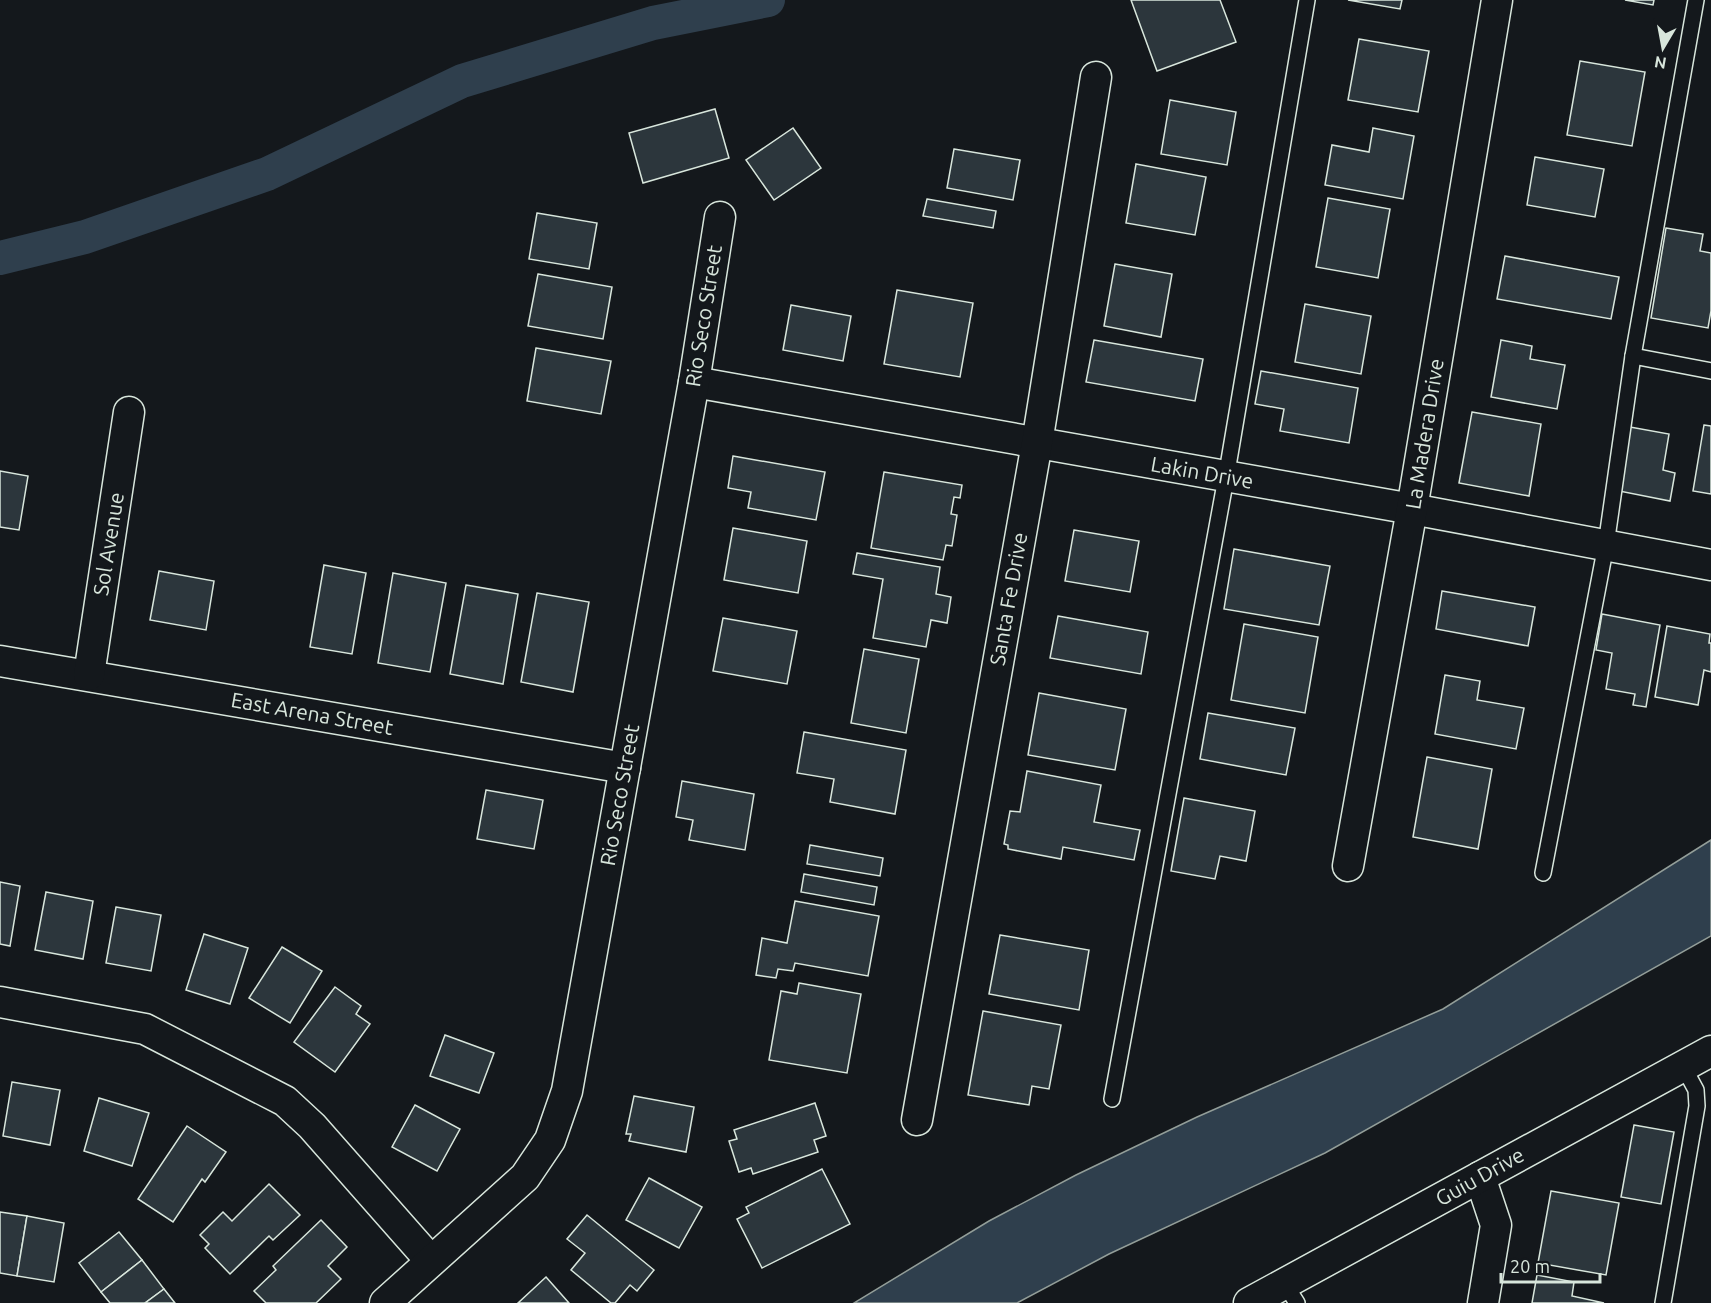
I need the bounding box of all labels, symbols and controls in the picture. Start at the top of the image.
north arrow [1633,18,1693,78]
text: N [1653,53,1668,73]
street label: Rio Seco Street [680,243,726,389]
street label: La Madera Drive [1400,357,1448,511]
street label: Lakin Drive [1149,451,1255,493]
street label: Sol Avenue [88,490,128,597]
street label: Santa Fe Drive [985,530,1032,667]
street label: East Arena Street [229,687,395,739]
street label: Rio Seco Street [595,722,643,867]
street label: Guiu Drive [1431,1142,1528,1210]
scale bar [1501,1246,1600,1284]
text: 20 m [1510,1256,1550,1276]

